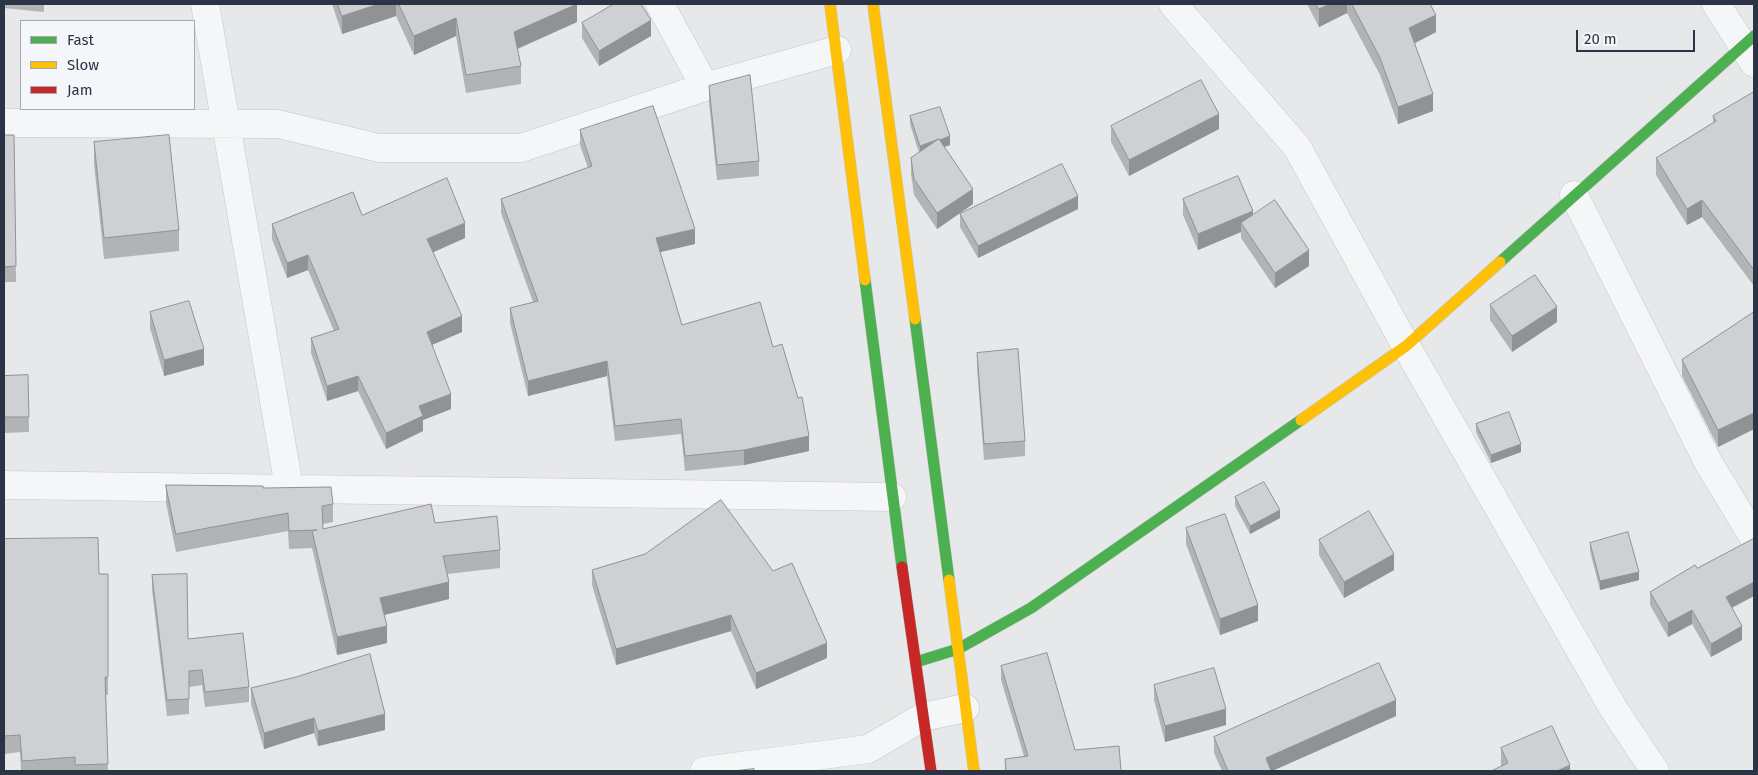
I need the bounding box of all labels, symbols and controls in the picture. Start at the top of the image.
legend [20,20,195,110]
scale bar [1578,20,1697,52]
text: 20 m [1584,30,1617,48]
text: Fast [67,31,94,49]
text: Slow [67,56,99,74]
text: Jam [67,81,93,99]

